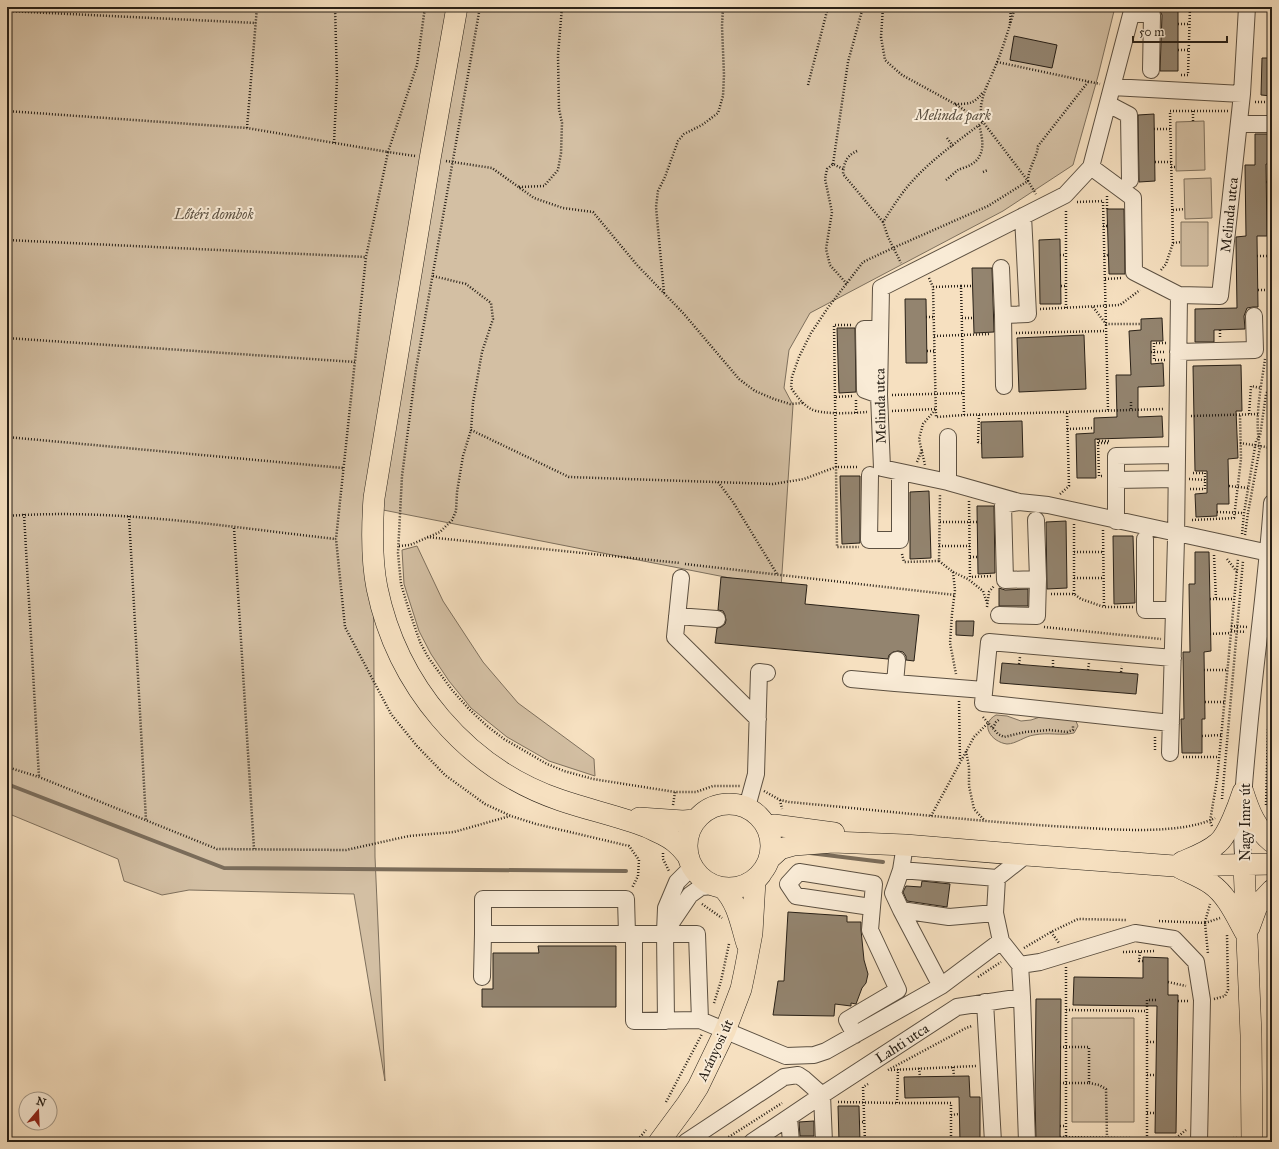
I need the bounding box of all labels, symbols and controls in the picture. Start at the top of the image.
scale bar [1133,18,1227,44]
text: 50 m [1139,25,1164,39]
park label: Melinda park [913,107,992,125]
street label: Melinda utca [1217,177,1242,253]
park label: Lőtéri dombok [173,206,254,223]
street label: Melinda utca [871,368,890,444]
street label: Nagy Imre út [1237,783,1254,861]
street label: Arányosi út [693,1017,737,1085]
street label: Lahti utca [872,1020,932,1067]
north arrow [18,1091,58,1131]
text: N [35,1094,48,1110]

